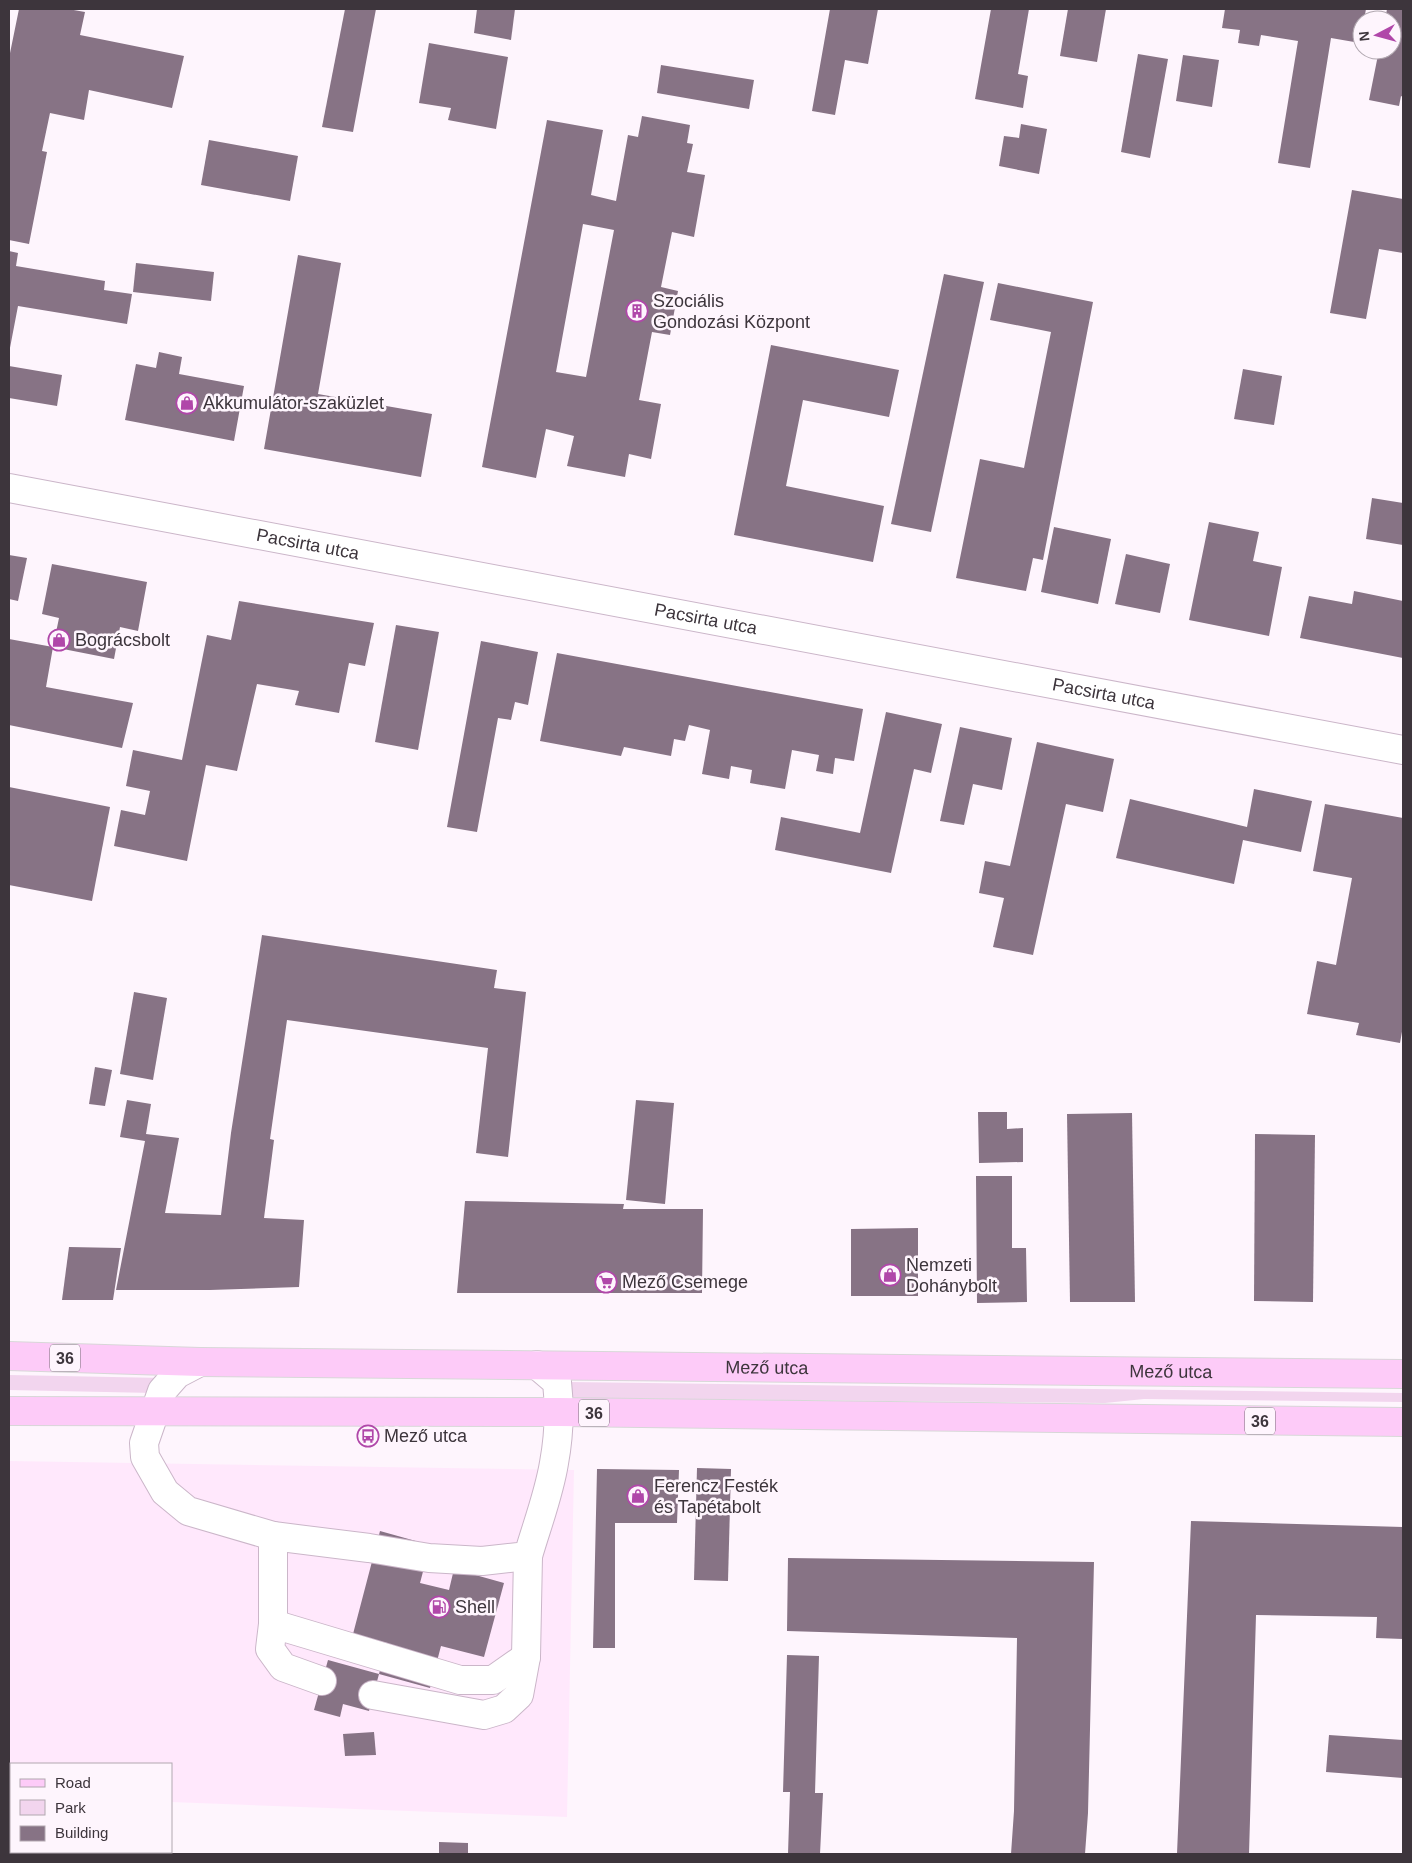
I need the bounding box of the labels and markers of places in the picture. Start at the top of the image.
place label: Szociális Gondozási Központ [653,291,810,332]
building icon: Szociális Gondozási Központ [625,299,649,323]
shop icon: Akkumulátor-szaküzlet [175,391,199,415]
place label: Akkumulátor-szaküzlet [203,393,384,413]
shop icon: Bográcsbolt [47,628,71,652]
place label: Bográcsbolt [75,630,170,650]
place label: Nemzeti Dohánybolt [906,1255,997,1296]
shop icon: Nemzeti Dohánybolt [878,1263,902,1287]
supermarket icon: Mező Csemege [594,1270,618,1294]
place label: Mező Csemege [622,1272,748,1292]
bus stop icon: Mező utca [356,1424,380,1448]
place label: Mező utca [384,1426,468,1446]
place label: Ferencz Festék és Tapétabolt [654,1476,779,1517]
shop icon: Ferencz Festék és Tapétabolt [626,1484,650,1508]
fuel station icon: Shell [427,1595,451,1619]
place label: Shell [455,1597,495,1617]

